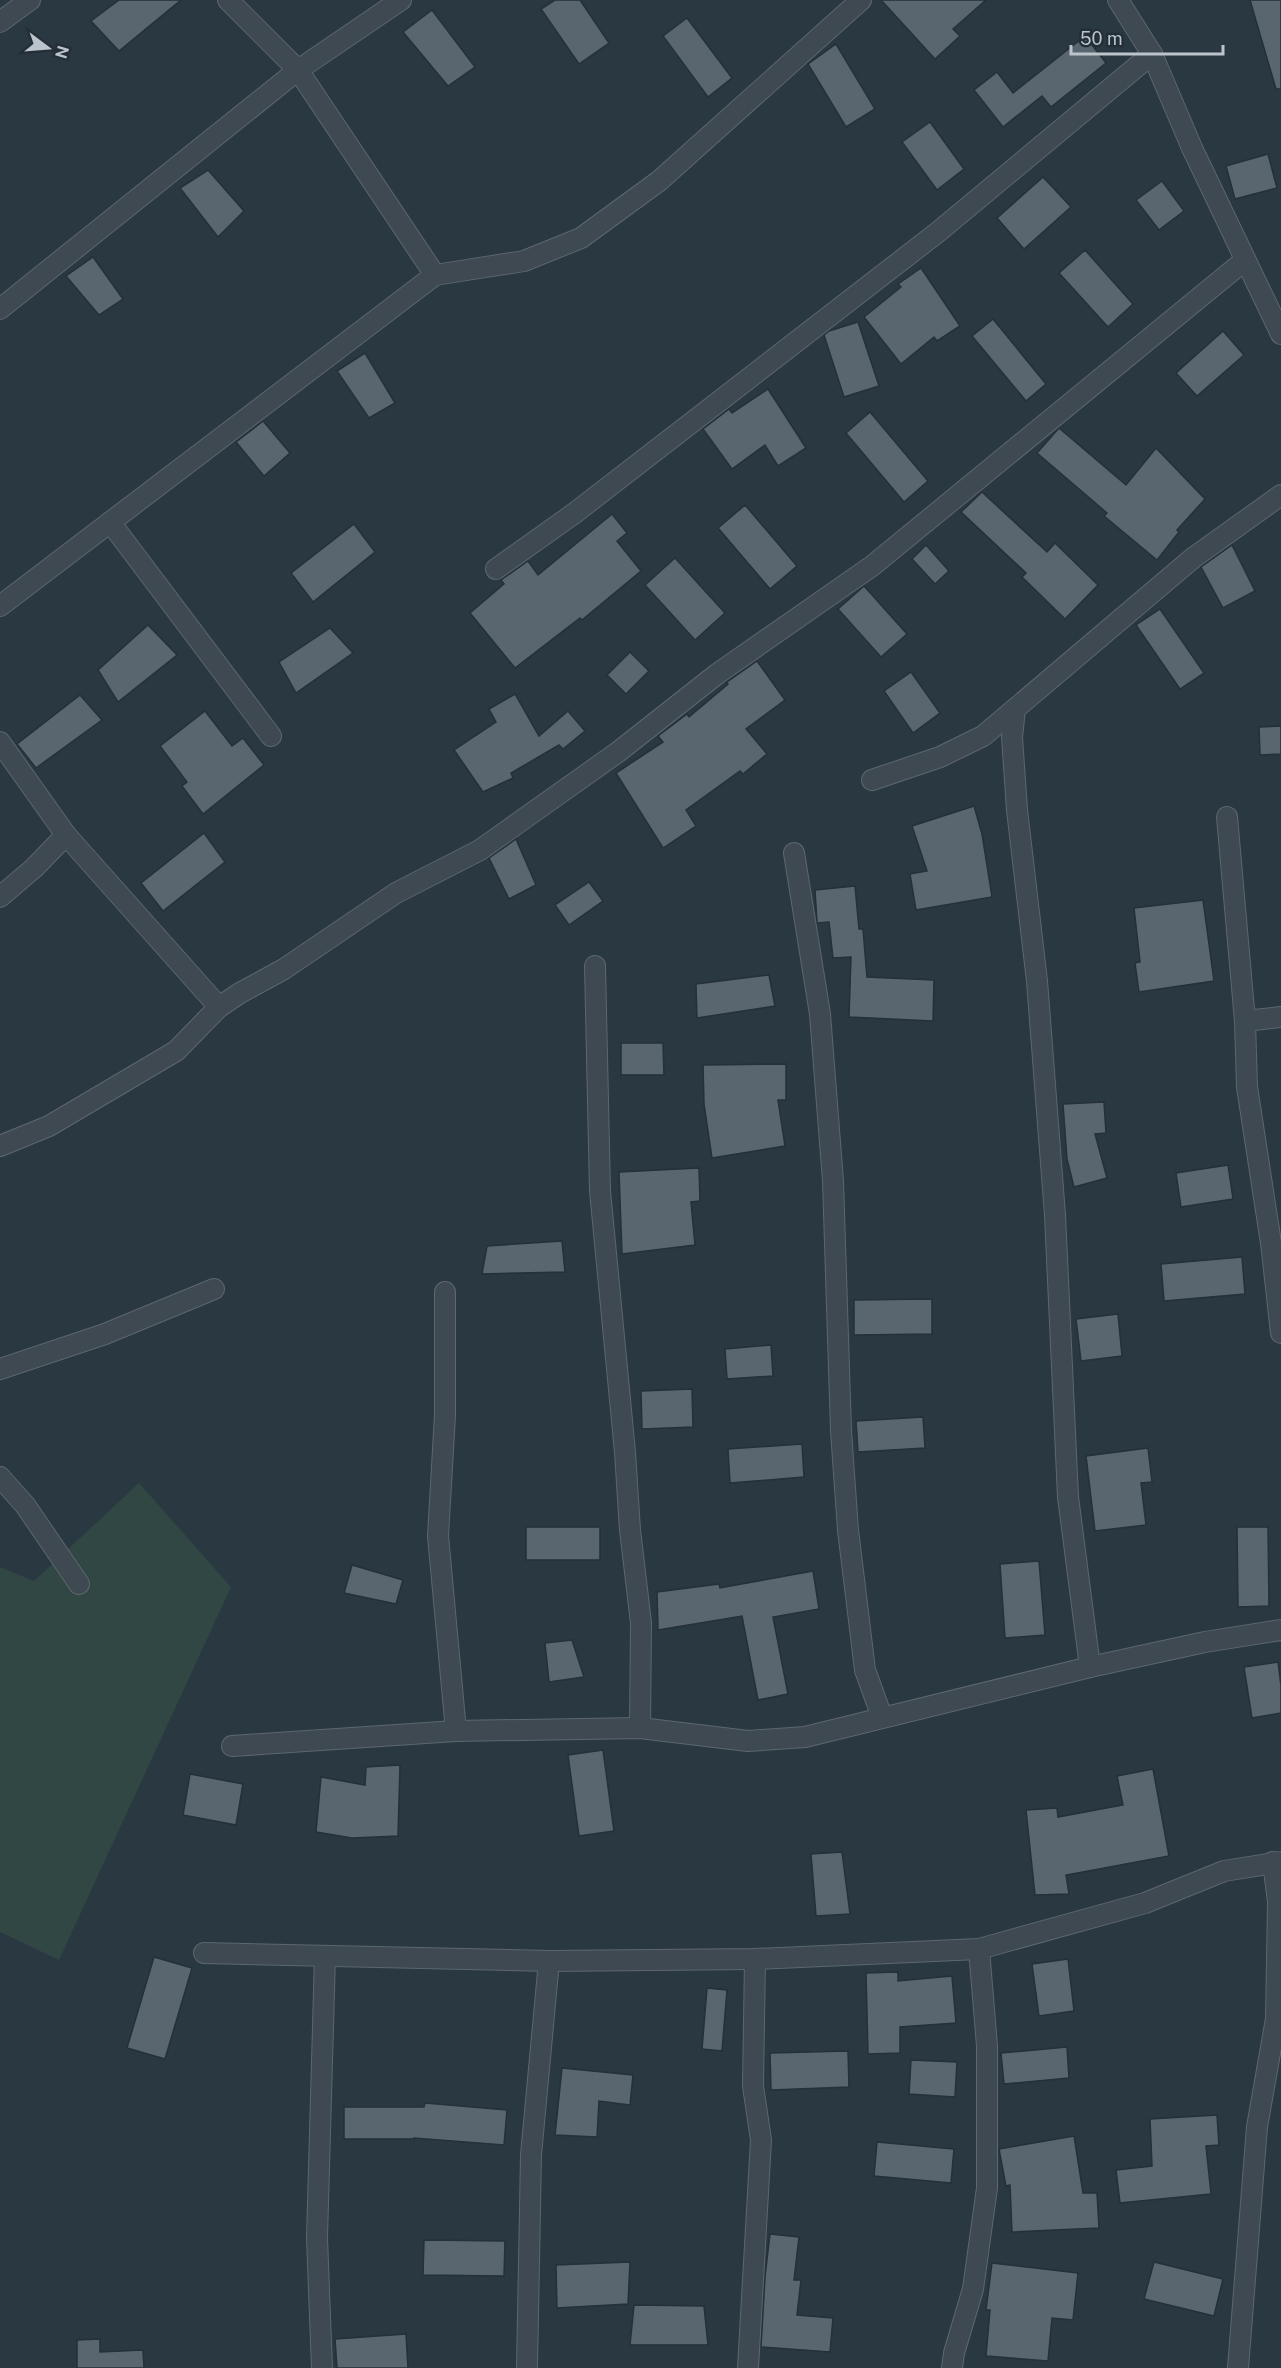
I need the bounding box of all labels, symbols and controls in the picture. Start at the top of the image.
north arrow [18,18,78,78]
scale bar [1071,18,1222,56]
text: 50 m [1080,28,1123,49]
text: N [51,43,73,61]

